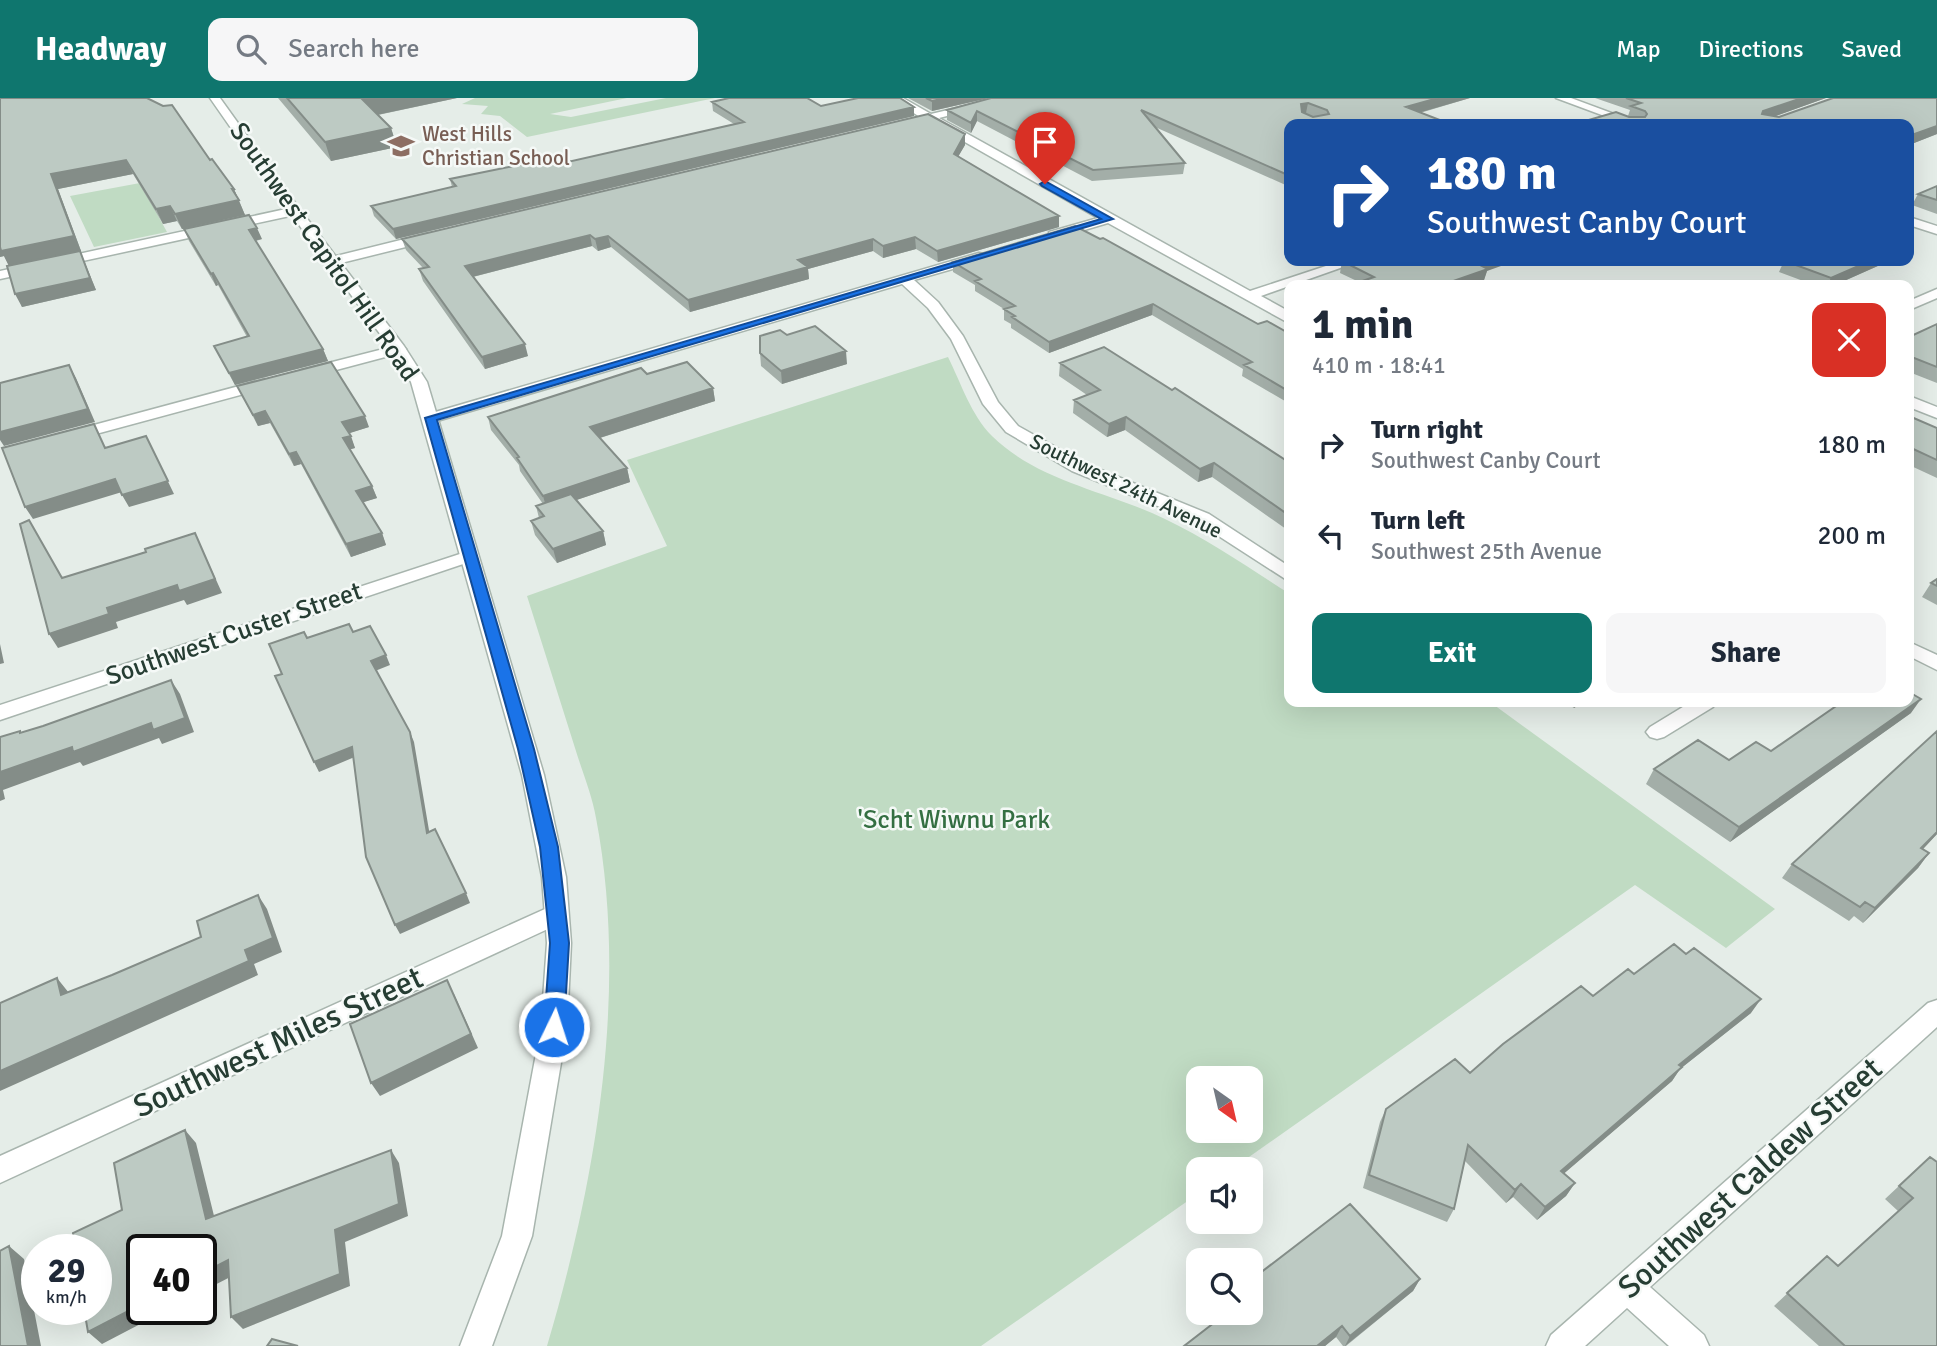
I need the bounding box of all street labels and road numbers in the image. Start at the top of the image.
street label: Southwest Capitol Hill Road [222,116,426,388]
street label: Southwest 24th Avenue [1026,428,1226,544]
street label: Southwest Custer Street [102,575,366,693]
street label: Southwest Miles Street [127,958,429,1126]
street label: Southwest Caldew Street [1610,1049,1890,1307]

